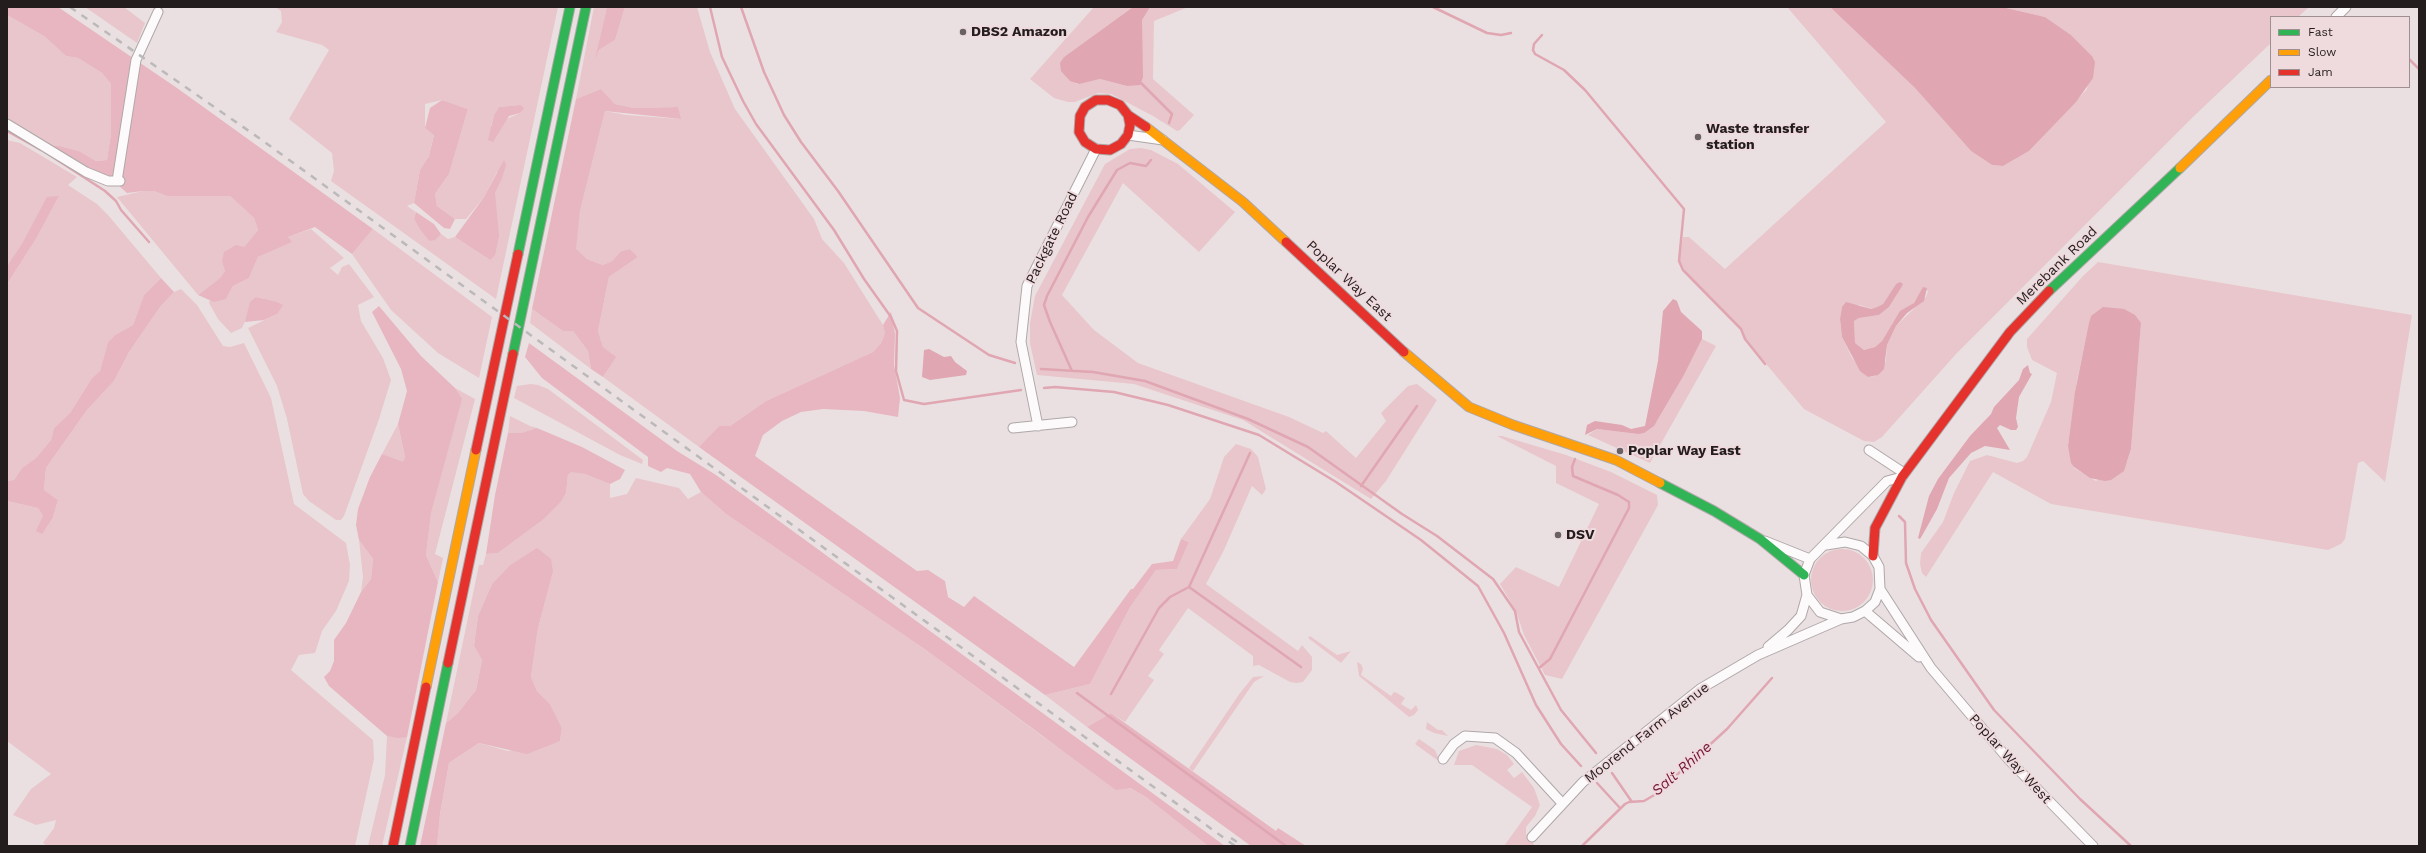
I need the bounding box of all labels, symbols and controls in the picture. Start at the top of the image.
legend [2270,16,2410,88]
place label: DBS2 Amazon [971,24,1067,40]
text: Fast [2308,25,2333,39]
marker: DBS2 Amazon [958,27,968,37]
text: Slow [2308,45,2336,59]
text: Jam [2308,65,2333,79]
place label: Waste transfer station [1706,121,1809,154]
marker: Waste transfer station [1693,132,1703,142]
street label: Packgate Road [1022,189,1082,287]
street label: Merebank Road [2013,223,2101,309]
street label: Poplar Way East [1303,237,1395,325]
place label: Poplar Way East [1628,443,1741,459]
marker: Poplar Way East [1615,446,1625,456]
place label: DSV [1566,527,1594,543]
marker: DSV [1553,530,1563,540]
street label: Moorend Farm Avenue [1581,679,1713,787]
street label: Poplar Way West [1965,711,2055,807]
water label: Salt Rhine [1648,738,1716,800]

